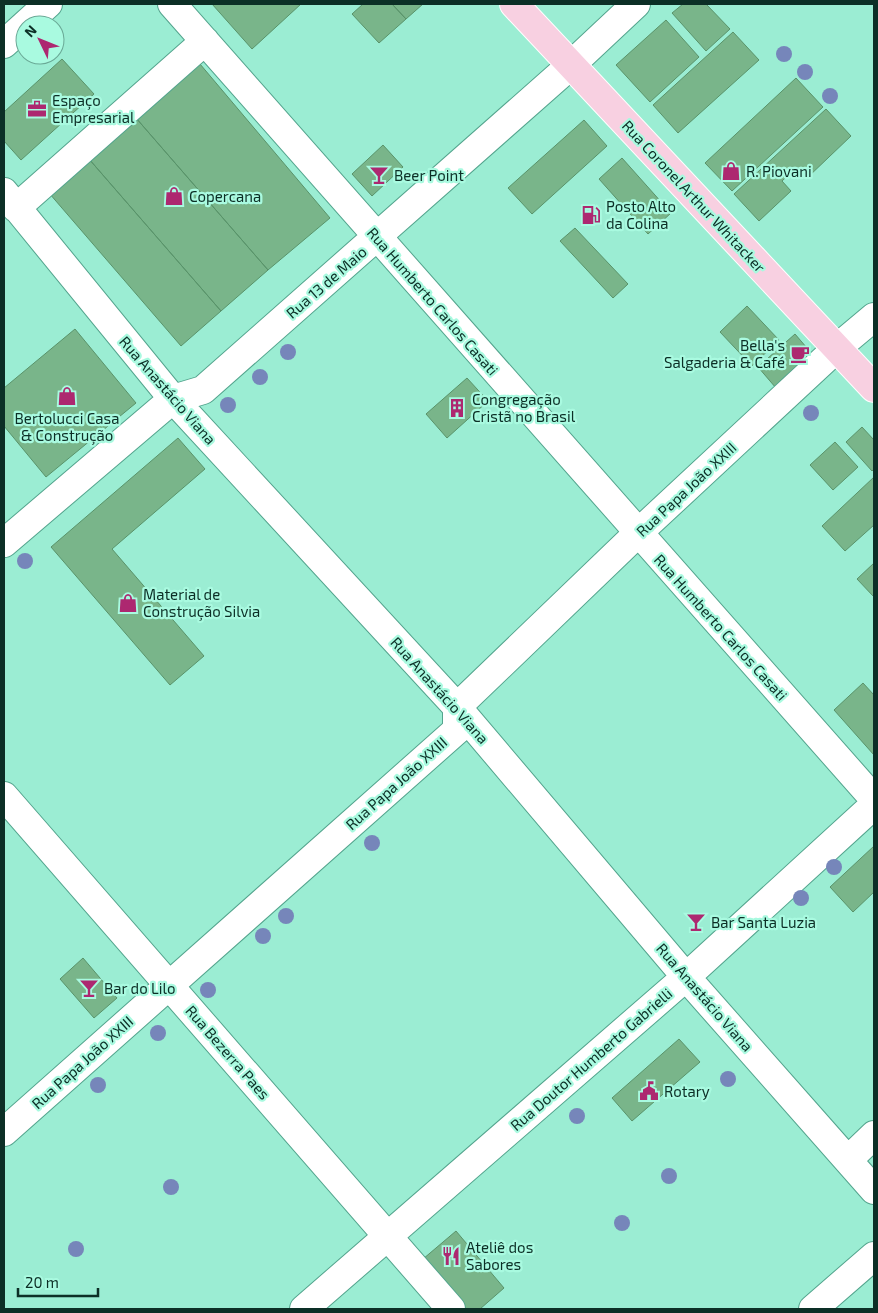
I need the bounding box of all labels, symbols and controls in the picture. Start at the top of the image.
north arrow [15,15,65,65]
text: N [20,21,40,40]
place label: Espaço Empresarial [52,91,135,126]
office icon: Espaço Empresarial [26,98,48,120]
street label: Rua Coronel Arthur Whitacker [619,116,769,276]
shop icon: R. Piovani [720,160,742,182]
place label: R. Piovani [746,162,812,180]
bar icon: Beer Point [368,164,390,186]
place label: Beer Point [394,166,464,184]
shop icon: Copercana [163,185,185,207]
place label: Copercana [189,187,261,205]
place label: Posto Alto da Colina [606,197,676,232]
fuel station icon: Posto Alto da Colina [580,204,602,226]
street label: Rua Humberto Carlos Casati [364,223,502,379]
street label: Rua 13 de Maio [282,242,370,322]
street label: Rua Anastácio Viana [116,332,220,448]
place label: Bella's Salgaderia & Café [664,336,785,371]
cafe icon: Bella's Salgaderia & Café [789,343,811,365]
shop icon: Bertolucci Casa & Construção [56,385,78,407]
place label: Congregação Cristã no Brasil [472,390,576,425]
building icon: Congregação Cristã no Brasil [446,397,468,419]
place label: Bertolucci Casa & Construção [15,409,119,445]
street label: Rua Papa João XXIII [632,438,740,540]
street label: Rua Humberto Carlos Casati [651,550,791,704]
place label: Material de Construção Silvia [143,585,260,621]
shop icon: Material de Construção Silvia [117,592,139,614]
street label: Rua Anastácio Viana [387,633,493,747]
street label: Rua Papa João XXIII [342,733,450,833]
bar icon: Bar Santa Luzia [685,911,707,933]
place label: Bar Santa Luzia [711,913,816,931]
street label: Rua Anastácio Viana [653,939,757,1055]
bar icon: Bar do Lilo [78,977,100,999]
place label: Bar do Lilo [104,979,175,997]
street label: Rua Doutor Humberto Gabrielli [507,984,675,1134]
street label: Rua Bezerra Paes [182,1001,274,1103]
street label: Rua Papa João XXIII [28,1012,136,1112]
public building icon: Rotary [638,1080,660,1102]
place label: Rotary [664,1082,710,1100]
place label: Ateliê dos Sabores [466,1238,533,1273]
restaurant icon: Ateliê dos Sabores [440,1245,462,1267]
scale bar [18,1266,98,1298]
text: 20 m [25,1273,59,1291]

